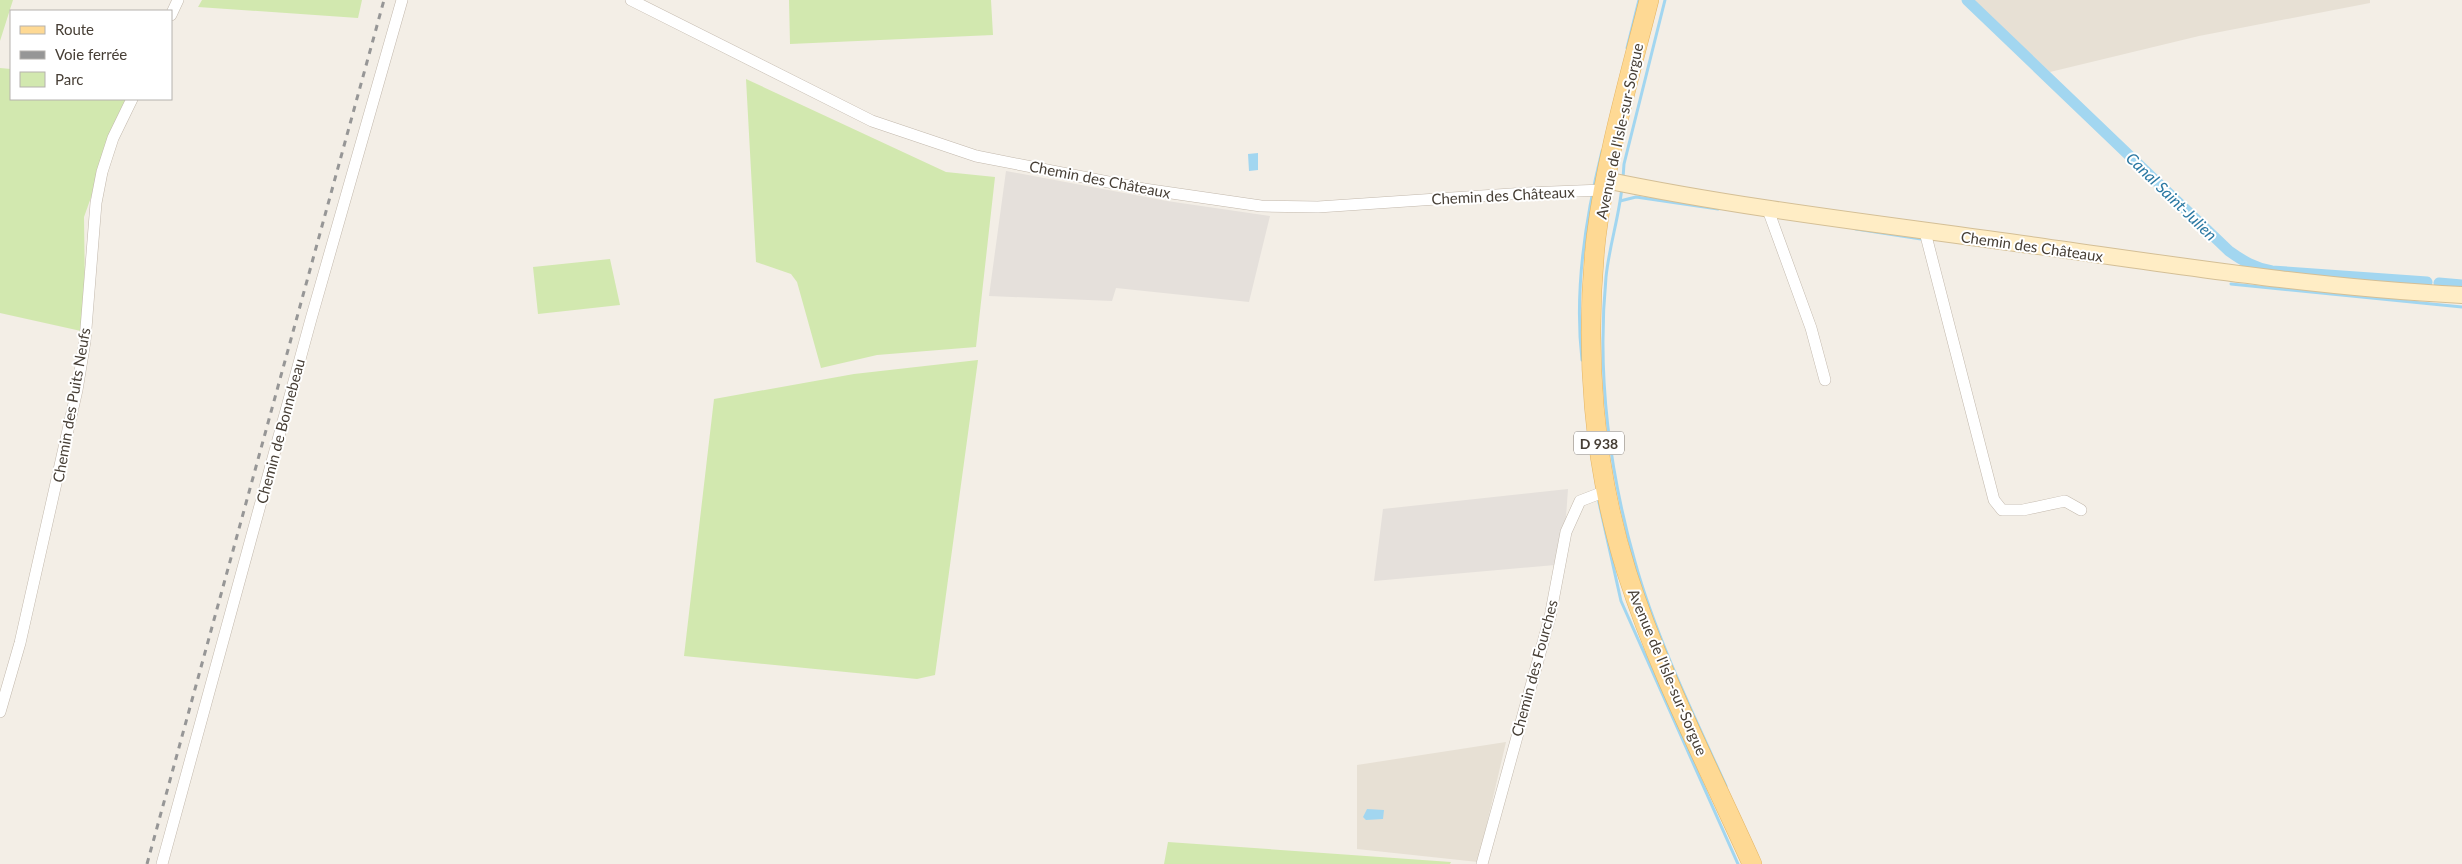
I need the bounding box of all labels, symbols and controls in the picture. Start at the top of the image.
legend [10,10,172,100]
text: Route [55,20,94,38]
street label: Avenue de l'Isle-sur-Sorgue [1592,41,1646,221]
text: Voie ferrée [55,45,127,63]
text: Parc [55,70,84,88]
water label: Canal Saint-Julien [2123,148,2221,244]
street label: Chemin des Châteaux [1028,156,1173,202]
street label: Chemin des Châteaux [1431,182,1576,208]
street label: Chemin des Châteaux [1960,227,2105,265]
street label: Chemin des Puits Neufs [49,326,93,484]
street label: Chemin de Bonnebeau [252,356,308,506]
road number: D 938 [1574,432,1624,454]
street label: Avenue de l'Isle-sur-Sorgue [1625,586,1711,758]
street label: Chemin des Fourches [1507,598,1561,738]

